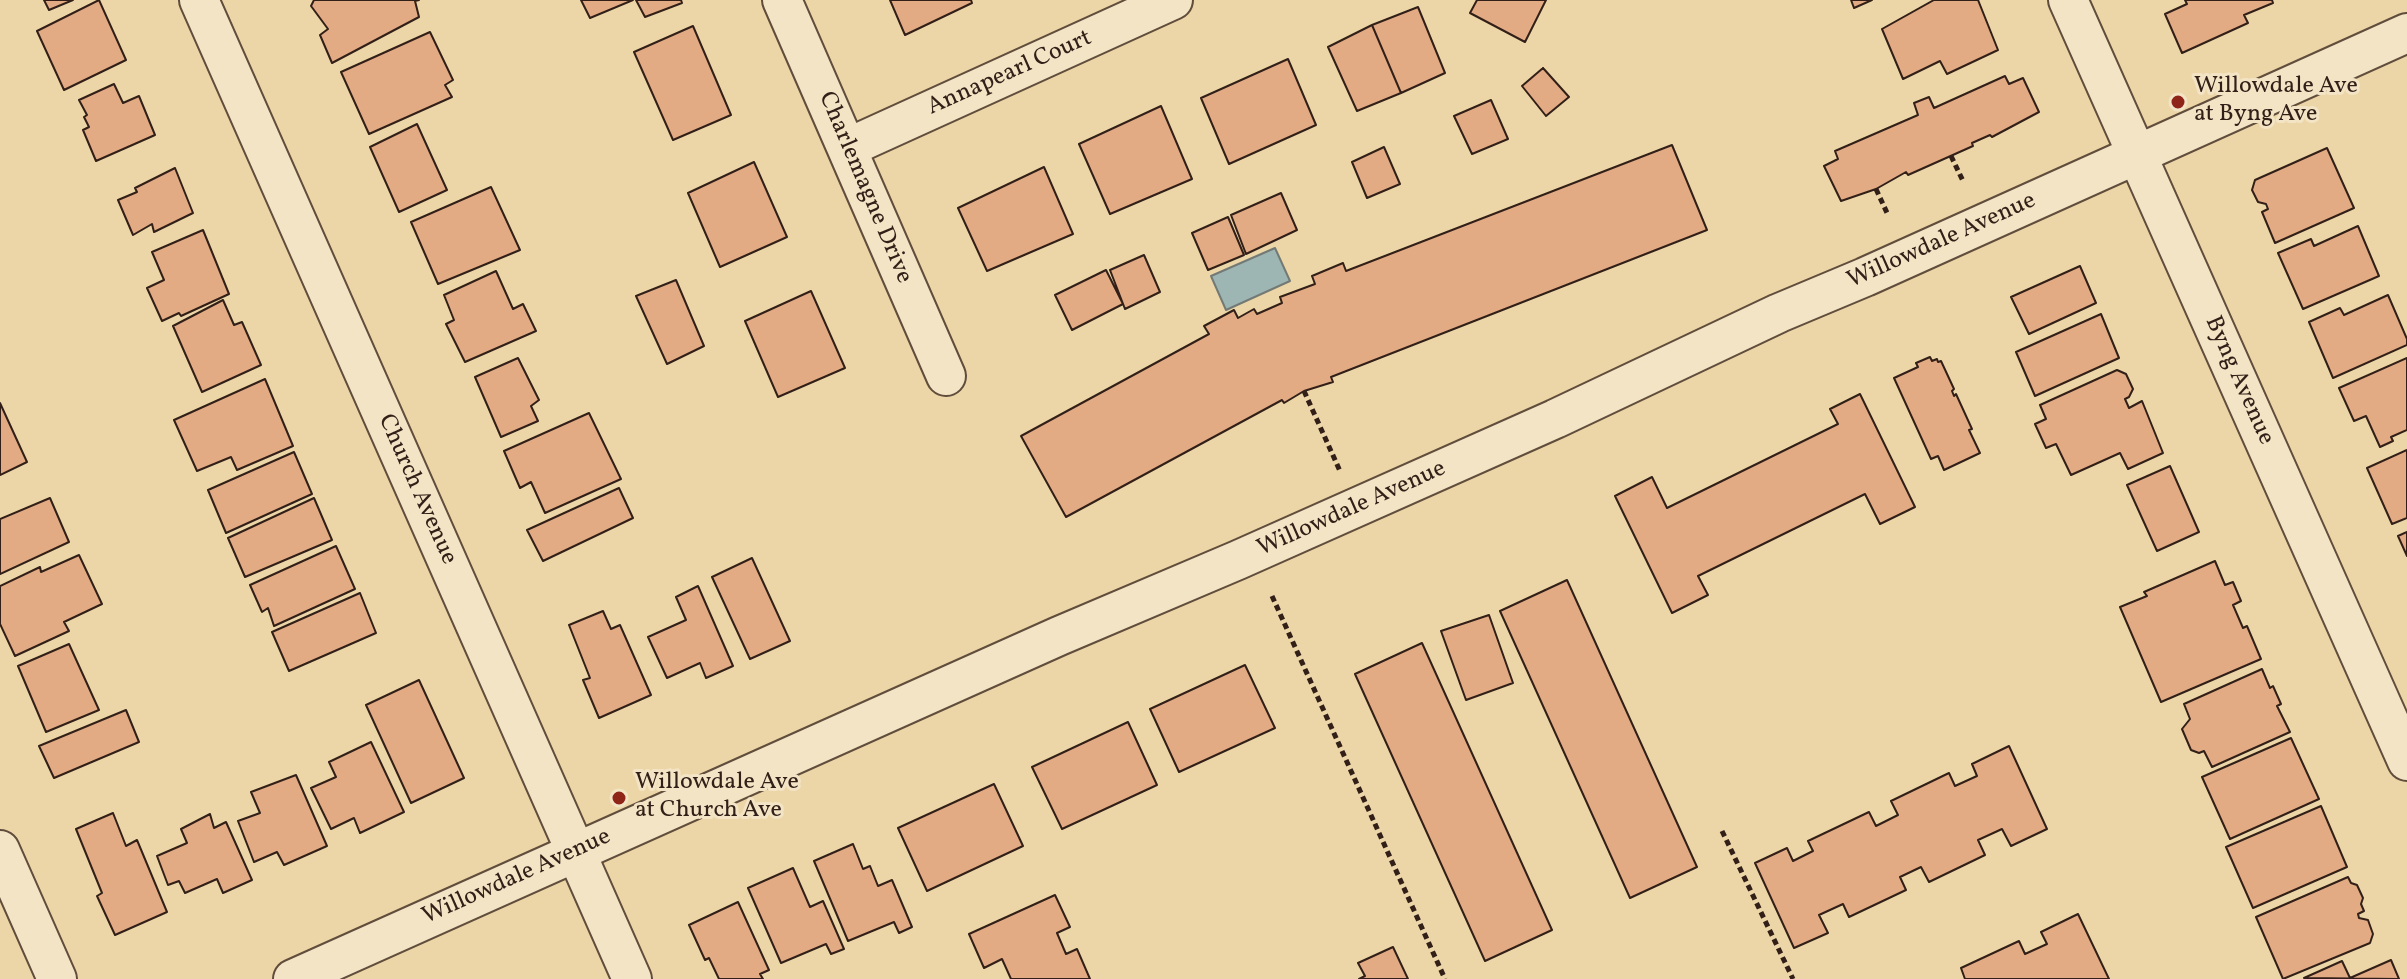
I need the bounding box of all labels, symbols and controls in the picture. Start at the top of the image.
street label: Annapearl Court [923,25,1097,123]
place label: Willowdale Ave at Byng Ave [2194,74,2358,130]
street label: Charlemagne Drive [811,88,917,288]
marker: Willowdale Ave at Byng Ave [2169,93,2187,111]
street label: Willowdale Avenue [1843,188,2041,296]
street label: Byng Avenue [2197,312,2279,450]
street label: Church Avenue [370,410,462,570]
street label: Willowdale Avenue [1253,456,1451,564]
place label: Willowdale Ave at Church Ave [635,770,799,826]
marker: Willowdale Ave at Church Ave [610,789,628,807]
street label: Willowdale Avenue [418,824,616,932]

